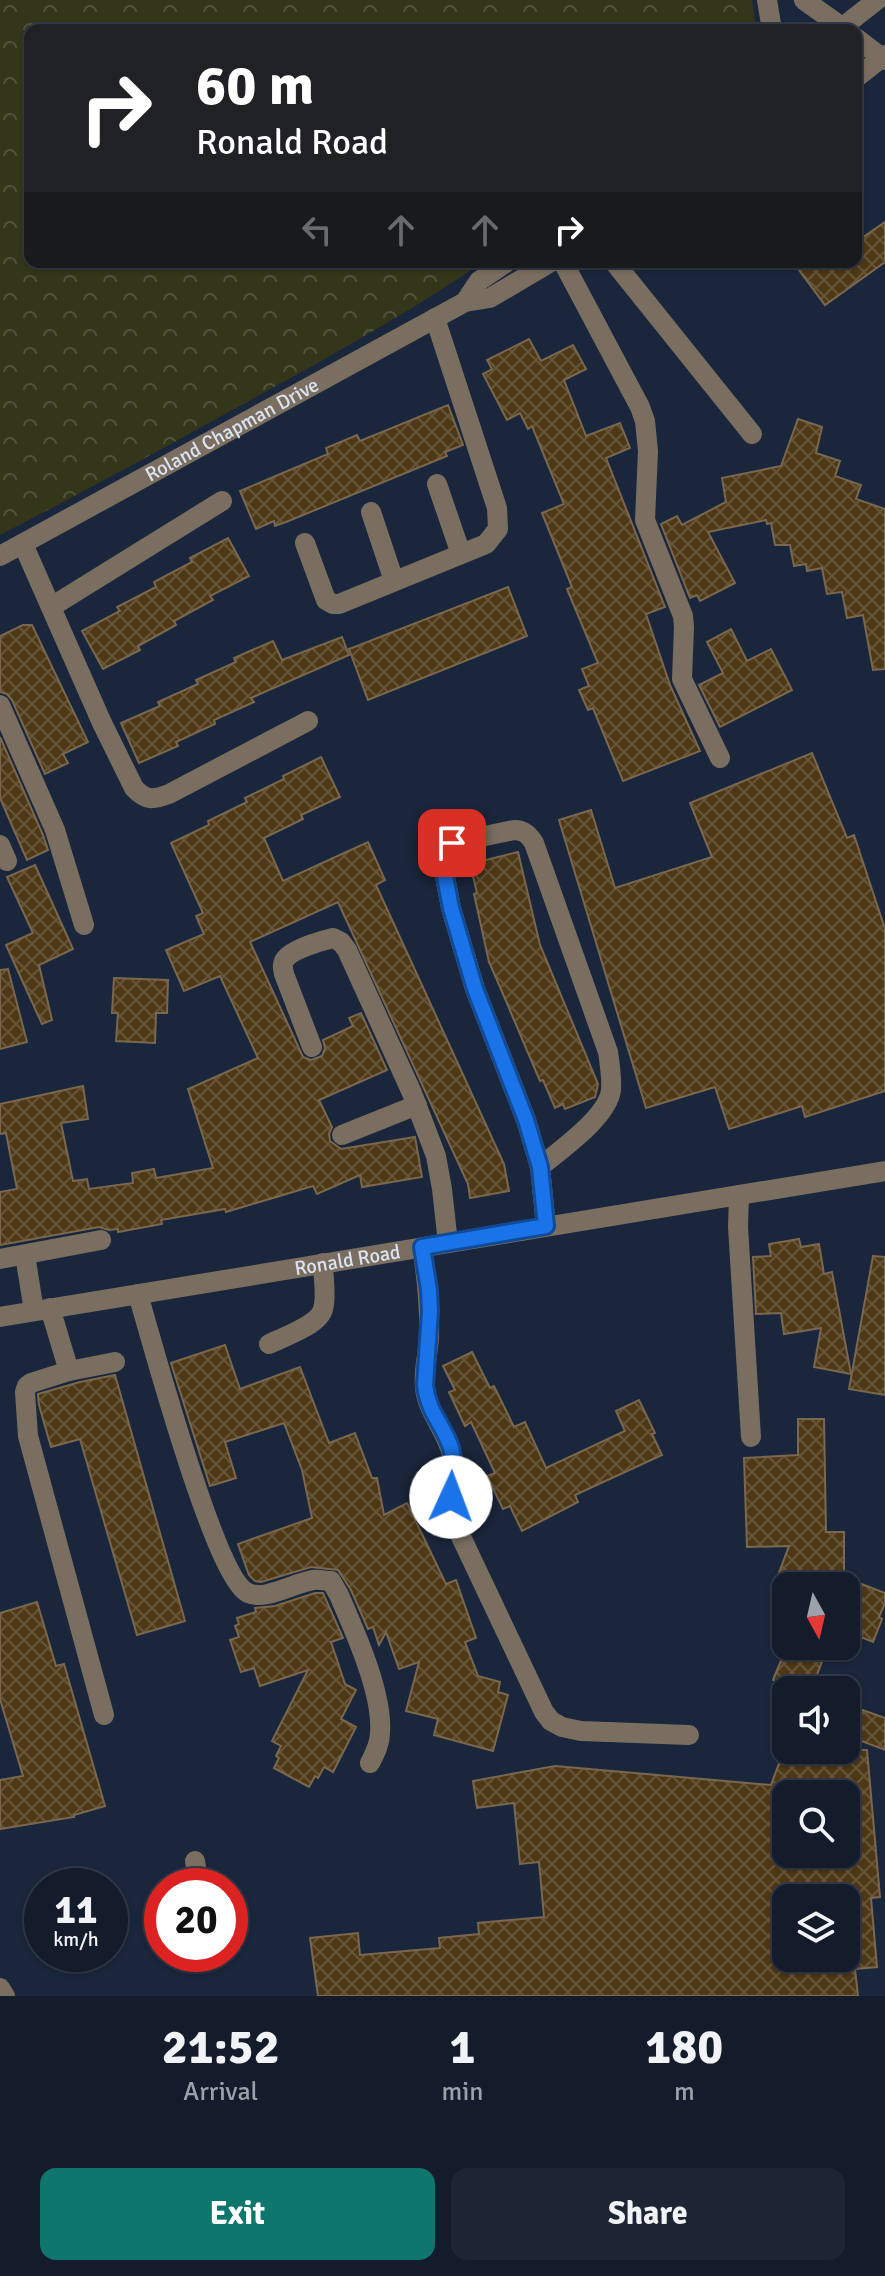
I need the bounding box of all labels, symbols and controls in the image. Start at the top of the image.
text: 60 m [196,51,314,120]
icon: right [64,56,168,160]
text: Ronald Road [196,120,388,165]
icon: left [295,208,339,252]
icon: ahead [379,208,423,252]
icon: ahead [463,208,507,252]
icon: right [547,208,591,252]
street label: Roland Chapman Drive [141,372,323,487]
pin [418,809,486,877]
icon: arrive [430,821,474,865]
street label: Ronald Road [293,1239,402,1281]
position arrow [409,1455,493,1539]
north arrow [772,1572,860,1660]
map controls [772,1572,860,1972]
button: sound [772,1676,860,1764]
button: search [772,1780,860,1868]
speed limit sign: 20 [144,1868,248,1972]
button: layers [772,1884,860,1972]
text: 11 [54,1885,98,1935]
text: km/h [53,1927,99,1952]
text: 21:52 [162,2018,280,2077]
text: 1 [450,2018,475,2077]
text: 180 [645,2018,723,2077]
text: Arrival [183,2076,258,2108]
text: min [442,2076,484,2108]
text: m [674,2076,695,2108]
button: Exit [40,2168,435,2260]
button: Share [451,2168,845,2260]

